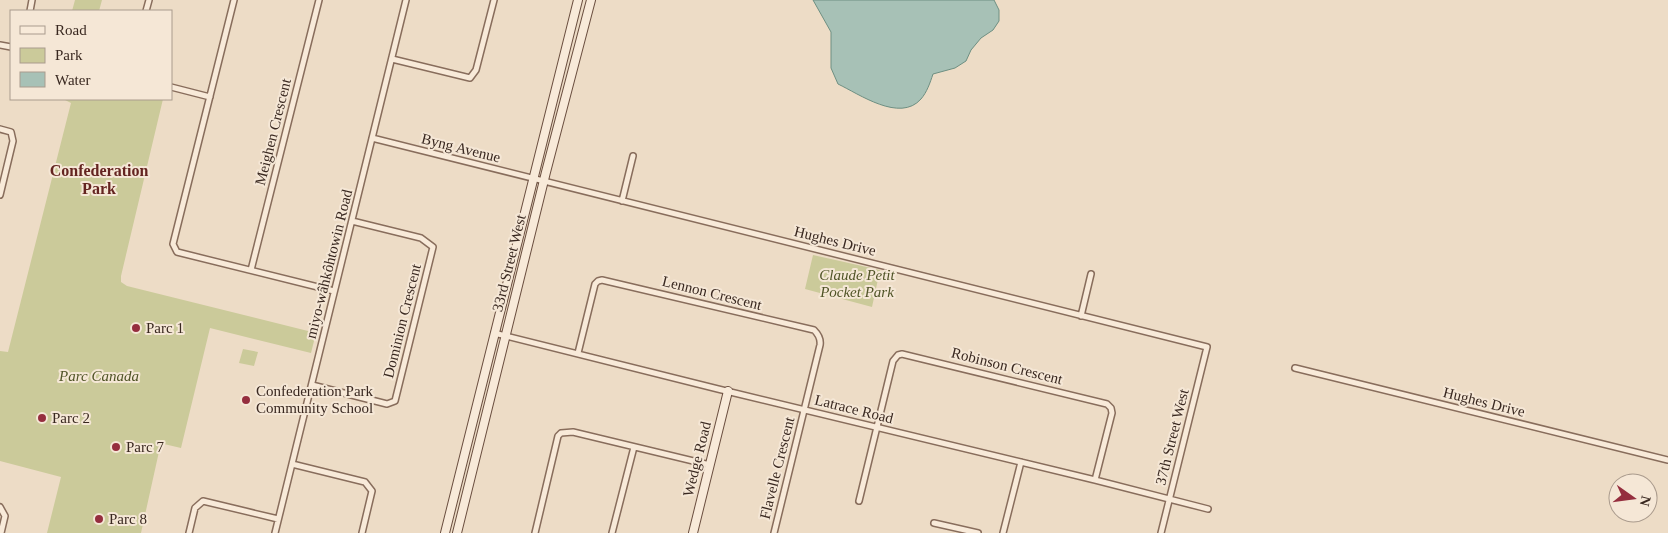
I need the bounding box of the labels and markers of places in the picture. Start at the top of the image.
place label: Parc 1 [146,320,184,336]
marker: Parc 1 [130,322,142,334]
place label: Confederation Park Community School [256,383,374,416]
marker: Confederation Park Community School [240,394,252,406]
place label: Parc 2 [52,410,90,426]
marker: Parc 2 [36,412,48,424]
place label: Parc 7 [126,439,164,455]
marker: Parc 7 [110,441,122,453]
place label: Parc 8 [109,511,147,527]
marker: Parc 8 [93,513,105,525]

